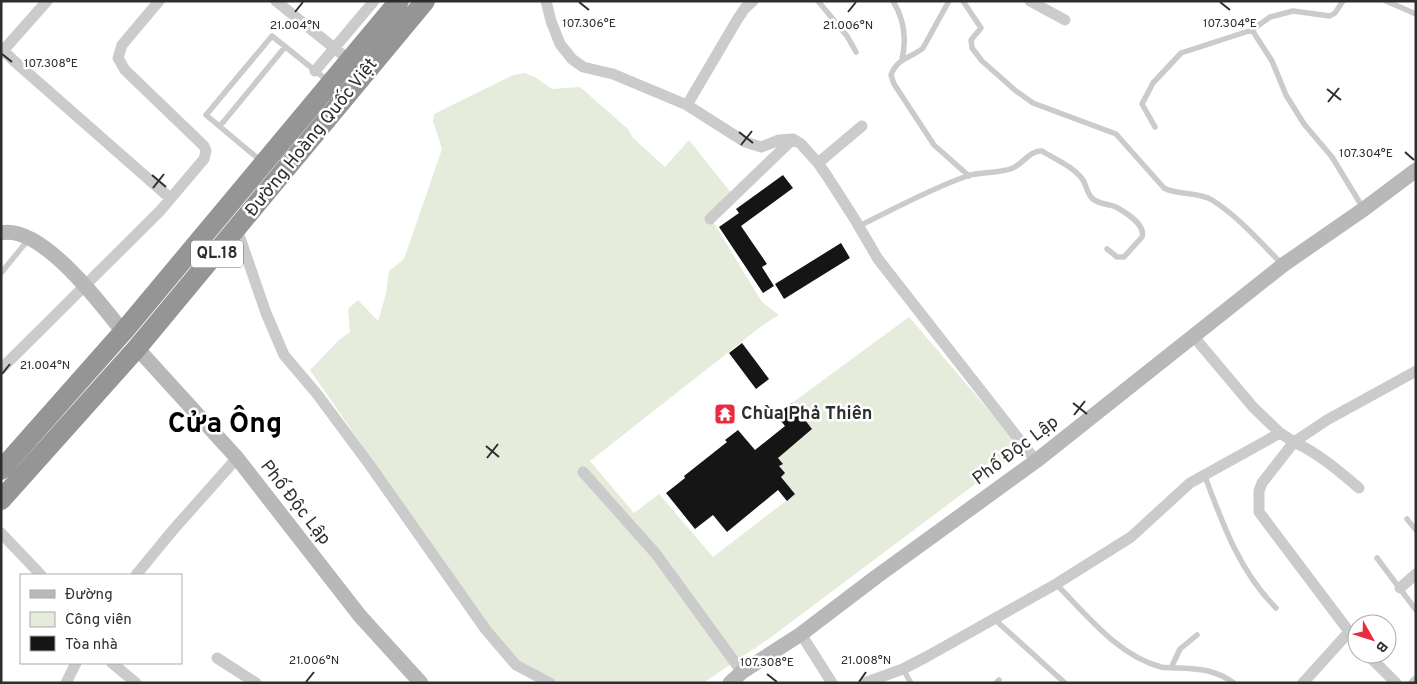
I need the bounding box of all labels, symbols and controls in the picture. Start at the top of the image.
text: 107.306°E [562,16,616,32]
text: 107.304°E [1203,16,1257,32]
text: 21.004°N [270,18,320,34]
text: 21.006°N [823,18,873,34]
street label: Đường Hoàng Quốc Việt [240,53,383,222]
text: 107.308°E [24,56,78,72]
text: 107.304°E [1339,146,1393,162]
road number: QL.18 [191,240,243,268]
text: 21.004°N [20,358,70,374]
temple icon: Chùa Phả Thiên [713,402,737,426]
place label: Chùa Phả Thiên [741,403,872,426]
district label: Cửa Ông [168,405,282,443]
street label: Phố Độc Lập [968,410,1064,491]
street label: Phố Độc Lập [255,455,336,550]
legend [20,574,182,664]
text: Đường [65,586,113,605]
text: Công viên [65,611,132,630]
north arrow [1347,614,1397,664]
text: Tòa nhà [65,636,118,655]
text: B [1371,637,1391,655]
text: 21.006°N [289,653,339,669]
text: 21.008°N [841,653,891,669]
text: 107.308°E [740,655,794,671]

